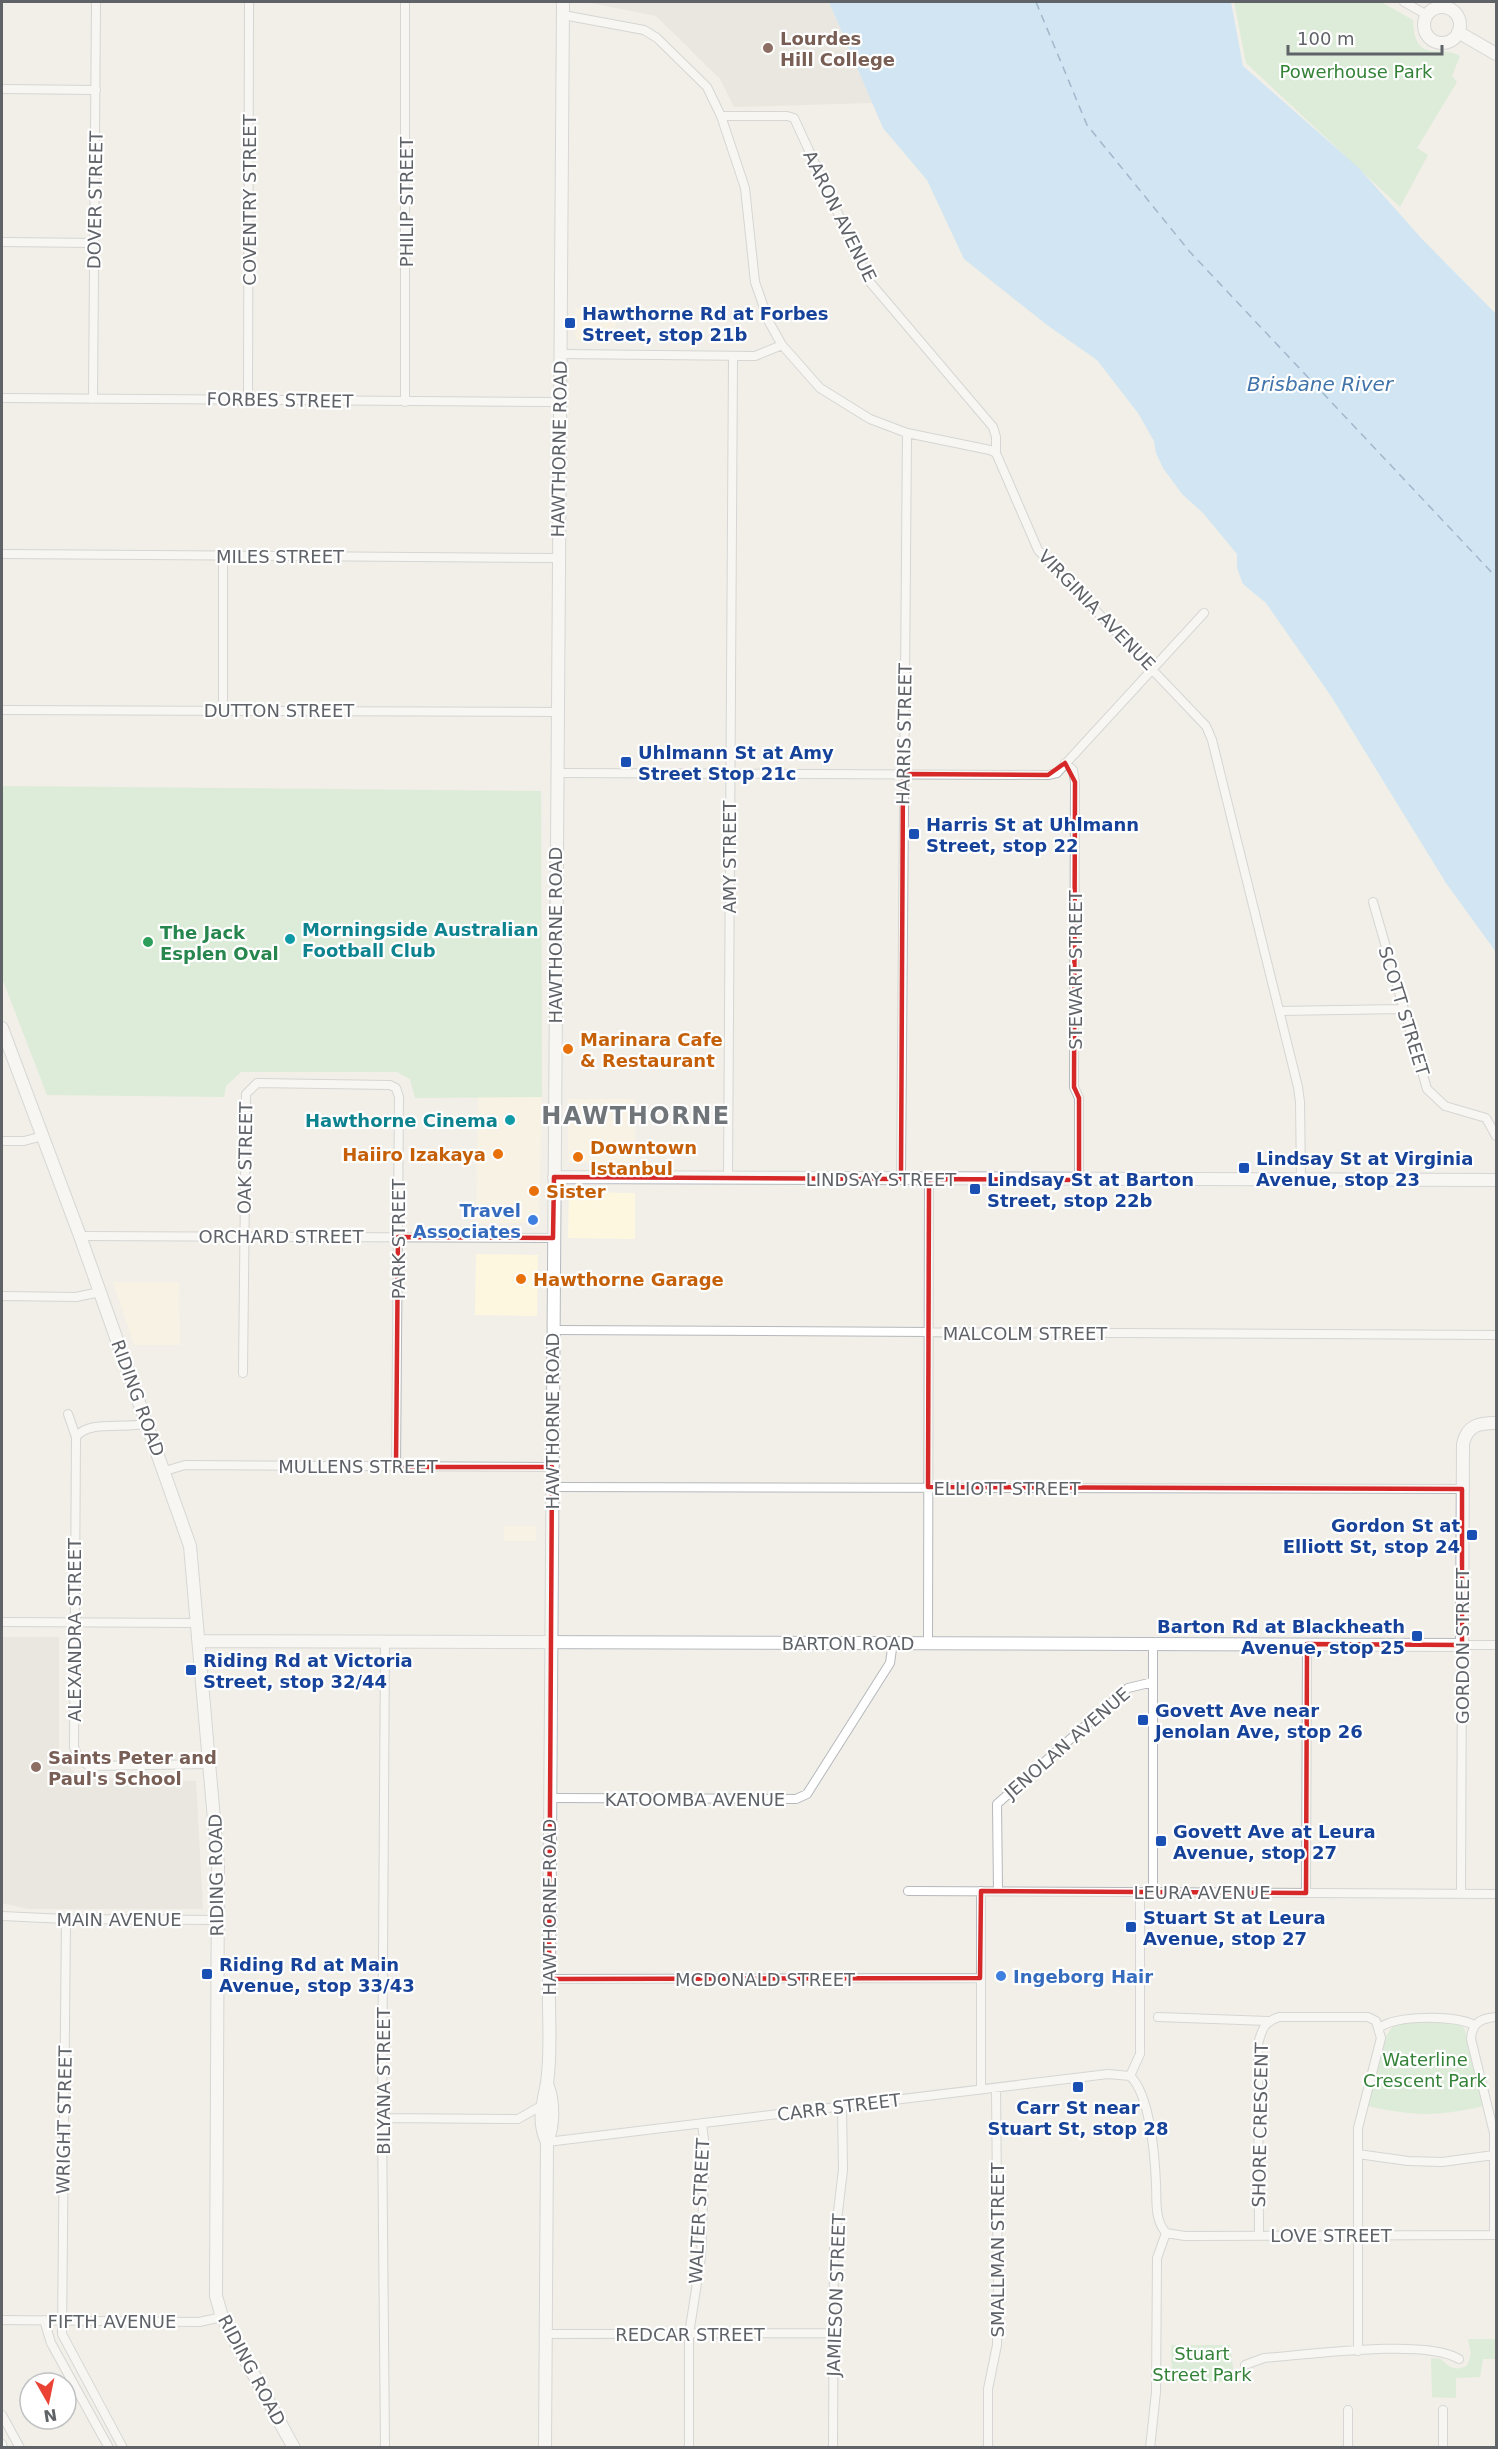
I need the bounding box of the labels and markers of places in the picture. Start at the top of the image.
place label: Lourdes Hill College [780,28,895,70]
marker: Lourdes Hill College [761,41,775,55]
place label: Hawthorne Rd at Forbes Street, stop 21b [582,303,828,345]
marker: Hawthorne Rd at Forbes Street, stop 21b [563,316,577,330]
place label: Uhlmann St at Amy Street Stop 21c [638,742,834,784]
marker: Uhlmann St at Amy Street Stop 21c [619,755,633,769]
place label: Harris St at Uhlmann Street, stop 22 [926,814,1139,856]
marker: Harris St at Uhlmann Street, stop 22 [907,827,921,841]
place label: Morningside Australian Football Club [302,919,538,961]
place label: The Jack Esplen Oval [160,922,279,964]
marker: Morningside Australian Football Club [283,932,297,946]
marker: The Jack Esplen Oval [141,935,155,949]
place label: Marinara Cafe & Restaurant [580,1029,723,1071]
marker: Marinara Cafe & Restaurant [561,1042,575,1056]
place label: Hawthorne Cinema [305,1110,498,1131]
marker: Hawthorne Cinema [503,1113,517,1127]
place label: Downtown Istanbul [590,1137,697,1179]
place label: Haiiro Izakaya [342,1144,486,1165]
marker: Haiiro Izakaya [491,1147,505,1161]
place label: Lindsay St at Virginia Avenue, stop 23 [1256,1148,1473,1190]
marker: Downtown Istanbul [571,1150,585,1164]
marker: Lindsay St at Virginia Avenue, stop 23 [1237,1161,1251,1175]
place label: Lindsay St at Barton Street, stop 22b [987,1169,1194,1211]
place label: Sister [546,1181,606,1202]
marker: Lindsay St at Barton Street, stop 22b [968,1182,982,1196]
marker: Sister [527,1184,541,1198]
place label: Travel Associates [413,1200,521,1242]
marker: Travel Associates [526,1213,540,1227]
place label: Hawthorne Garage [533,1269,724,1290]
marker: Hawthorne Garage [514,1272,528,1286]
place label: Gordon St at Elliott St, stop 24 [1283,1515,1460,1557]
marker: Gordon St at Elliott St, stop 24 [1465,1528,1479,1542]
place label: Barton Rd at Blackheath Avenue, stop 25 [1157,1616,1405,1658]
marker: Barton Rd at Blackheath Avenue, stop 25 [1410,1629,1424,1643]
place label: Riding Rd at Victoria Street, stop 32/44 [203,1650,413,1692]
marker: Riding Rd at Victoria Street, stop 32/44 [184,1663,198,1677]
place label: Govett Ave near Jenolan Ave, stop 26 [1153,1700,1363,1742]
marker: Govett Ave near Jenolan Ave, stop 26 [1136,1713,1150,1727]
place label: Saints Peter and Paul's School [48,1747,217,1789]
marker: Saints Peter and Paul's School [29,1760,43,1774]
place label: Govett Ave at Leura Avenue, stop 27 [1173,1821,1376,1863]
marker: Govett Ave at Leura Avenue, stop 27 [1154,1834,1168,1848]
place label: Stuart St at Leura Avenue, stop 27 [1143,1907,1326,1949]
marker: Stuart St at Leura Avenue, stop 27 [1124,1920,1138,1934]
place label: Riding Rd at Main Avenue, stop 33/43 [219,1954,415,1996]
place label: Ingeborg Hair [1013,1966,1153,1987]
marker: Riding Rd at Main Avenue, stop 33/43 [200,1967,214,1981]
marker: Ingeborg Hair [994,1969,1008,1983]
marker: Carr St near Stuart St, stop 28 [1071,2080,1085,2094]
place label: Carr St near Stuart St, stop 28 [988,2097,1168,2139]

